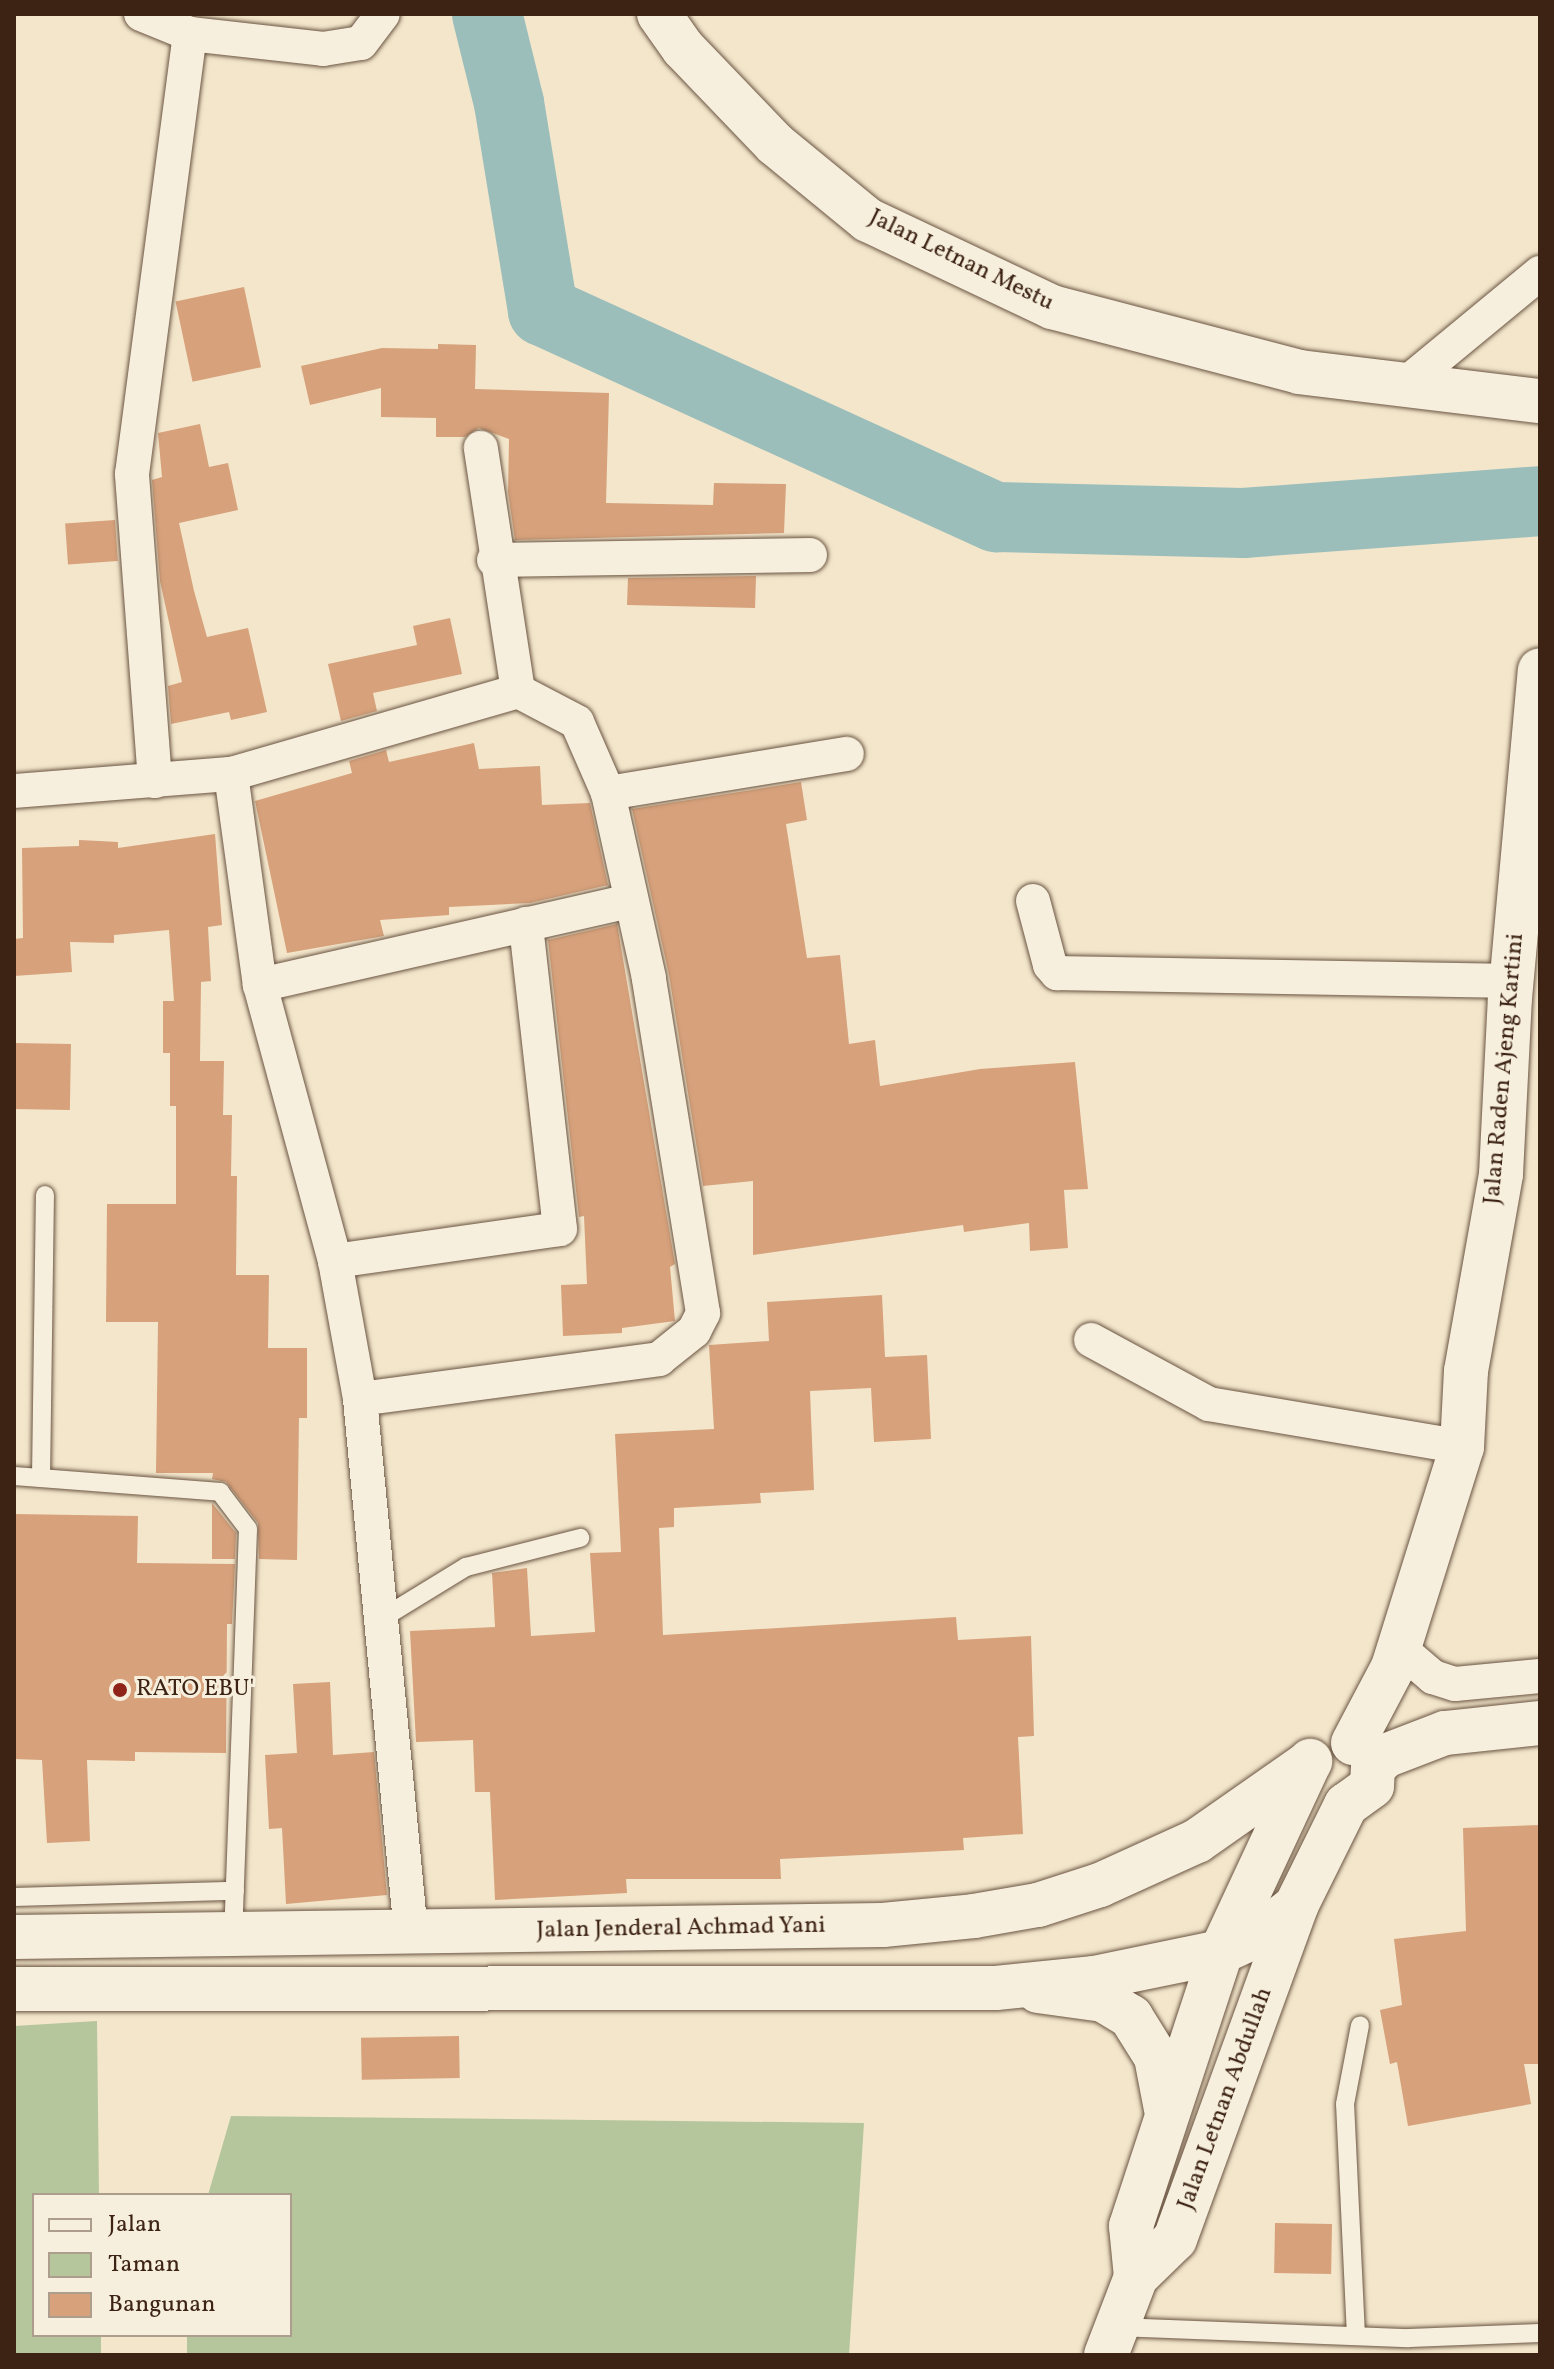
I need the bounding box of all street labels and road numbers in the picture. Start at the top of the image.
street label: Jalan Letnan Mestu [864,204,1058,318]
street label: Jalan Raden Ajeng Kartini [1479,932,1531,1206]
street label: Jalan Jenderal Achmad Yani [536,1912,826,1946]
street label: Jalan Letnan Abdullah [1172,1984,1280,2214]

